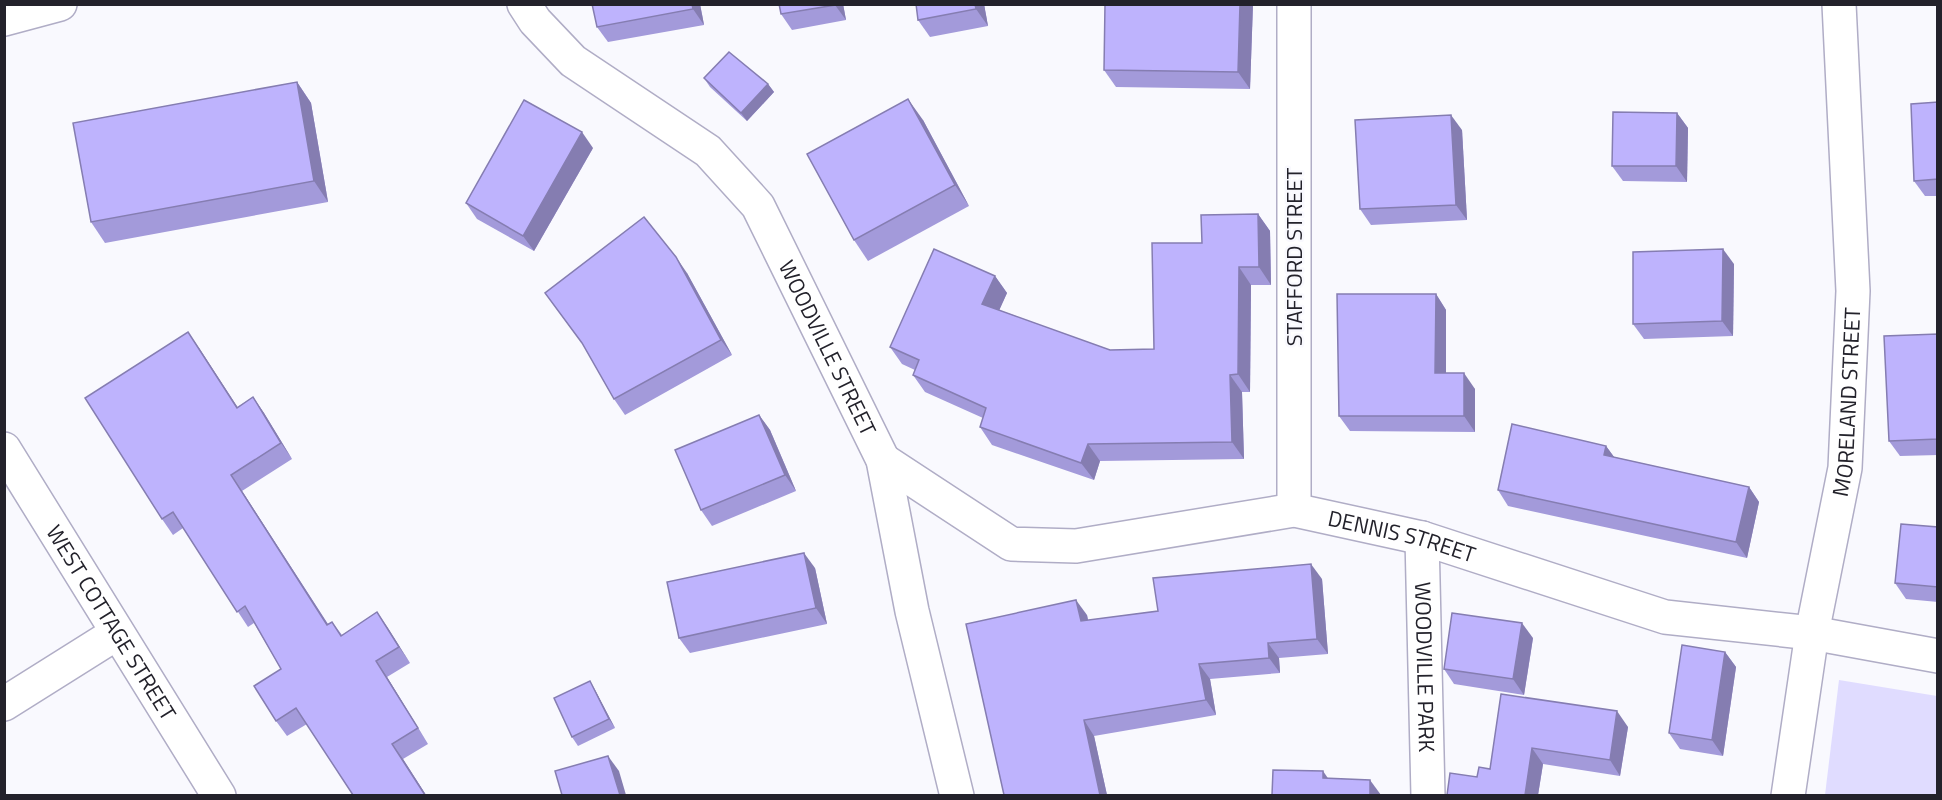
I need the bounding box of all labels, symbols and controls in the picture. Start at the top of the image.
street label: STAFFORD STREET [1277,167,1311,346]
street label: WOODVILLE STREET [770,254,886,442]
street label: MORELAND STREET [1823,306,1869,499]
street label: DENNIS STREET [1325,501,1480,571]
street label: WEST COTTAGE STREET [38,518,185,727]
street label: WOODVILLE PARK [1406,581,1444,753]

